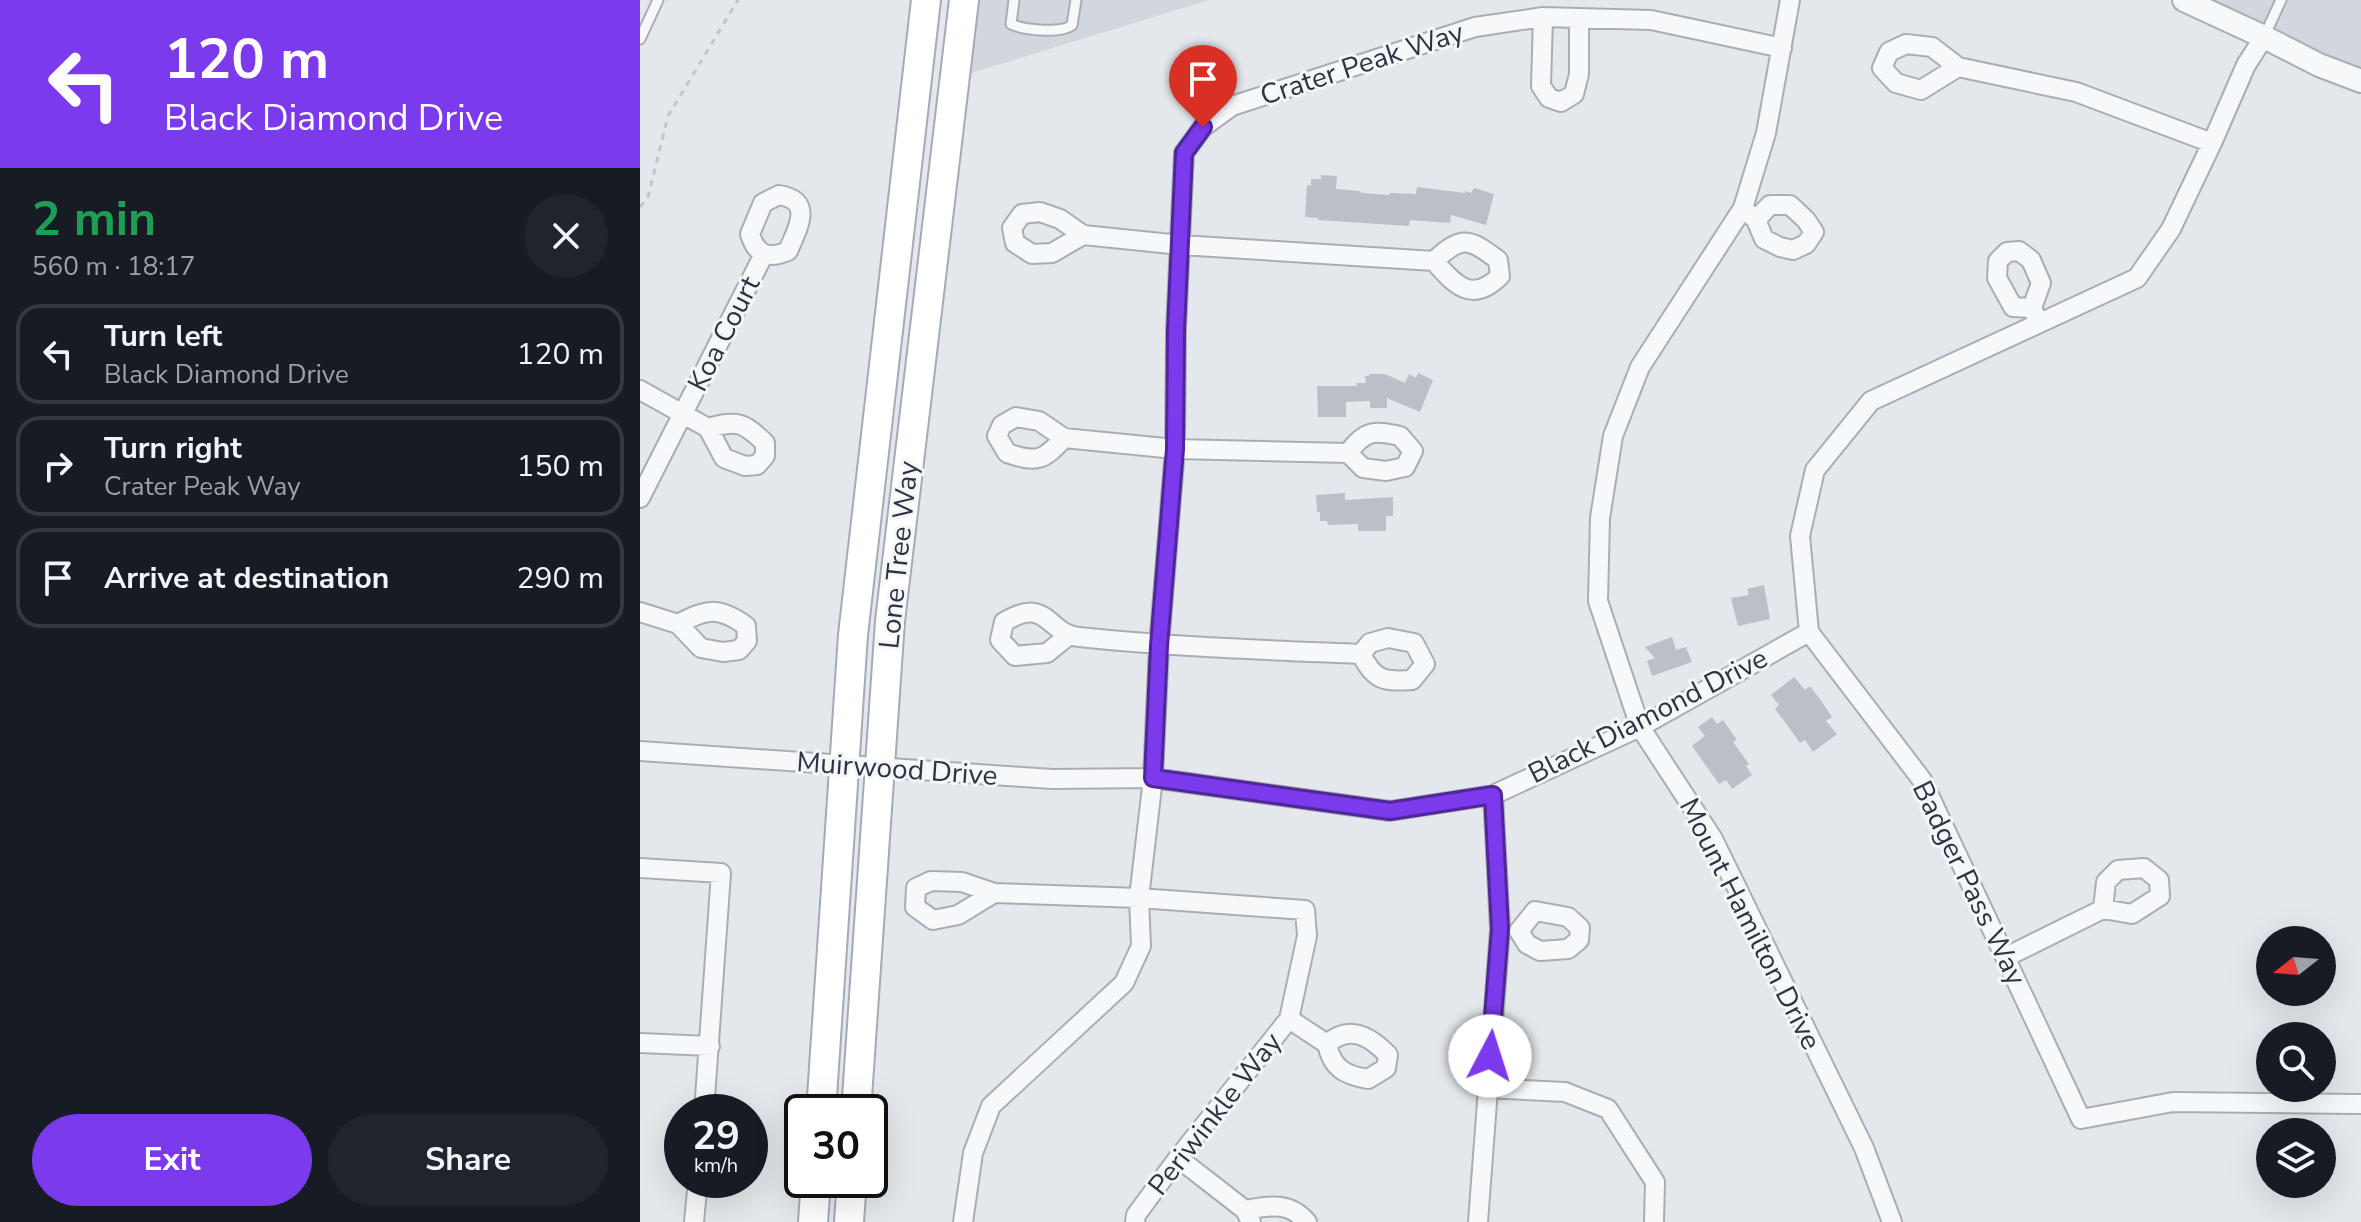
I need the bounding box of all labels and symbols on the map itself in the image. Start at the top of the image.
street label: Crater Peak Way [1255,13,1469,115]
pin [1169,45,1237,127]
street label: Koa Court [679,270,769,398]
street label: Lone Tree Way [870,459,928,651]
street label: Black Diamond Drive [1522,639,1774,793]
street label: Muirwood Drive [795,743,999,795]
street label: Badger Pass Way [1903,774,2035,992]
street label: Mount Hamilton Drive [1670,792,1830,1056]
north arrow [2256,926,2336,1006]
position arrow [1448,1014,1532,1098]
street label: Periwinkle Way [1139,1024,1291,1203]
speed limit sign: 30 [784,1094,888,1198]

